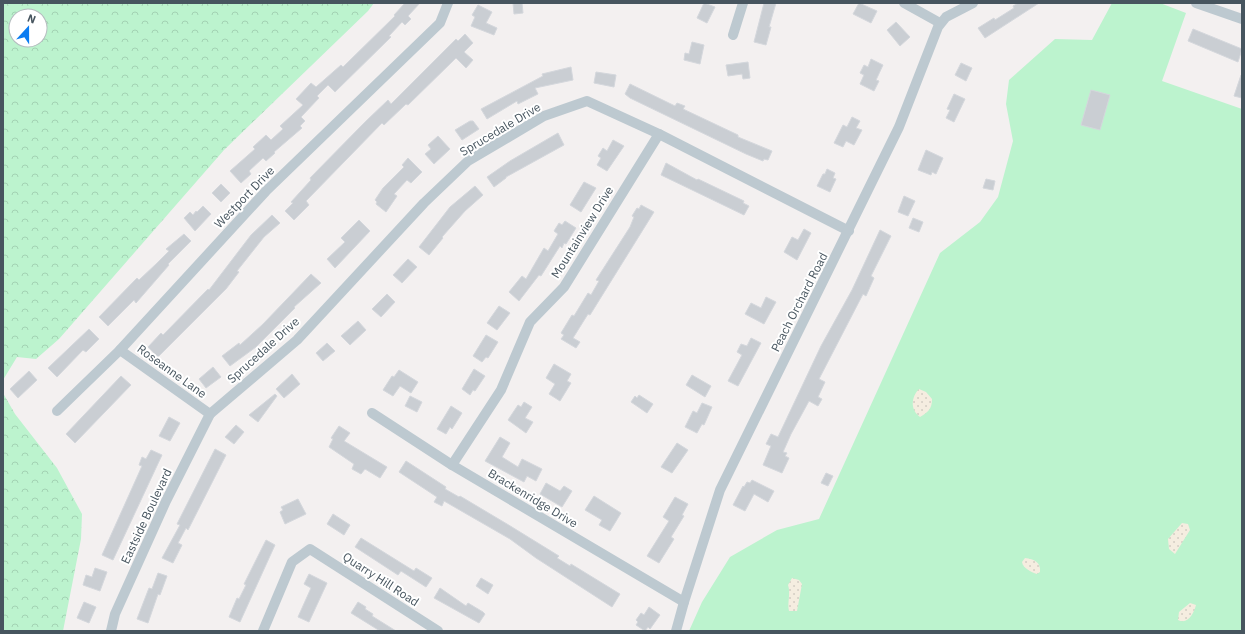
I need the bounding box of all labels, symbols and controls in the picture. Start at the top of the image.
north arrow [8,8,48,48]
text: N [25,11,38,27]
street label: Sprucedale Drive [457,99,543,159]
street label: Westport Drive [211,163,277,231]
street label: Mountainview Drive [548,183,617,281]
street label: Peach Orchard Road [767,250,831,354]
street label: Sprucedale Drive [224,314,302,386]
street label: Roseanne Lane [134,341,210,401]
street label: Brackenridge Drive [485,465,581,531]
street label: Eastside Boulevard [117,466,175,566]
street label: Quarry Hill Road [340,549,422,609]

